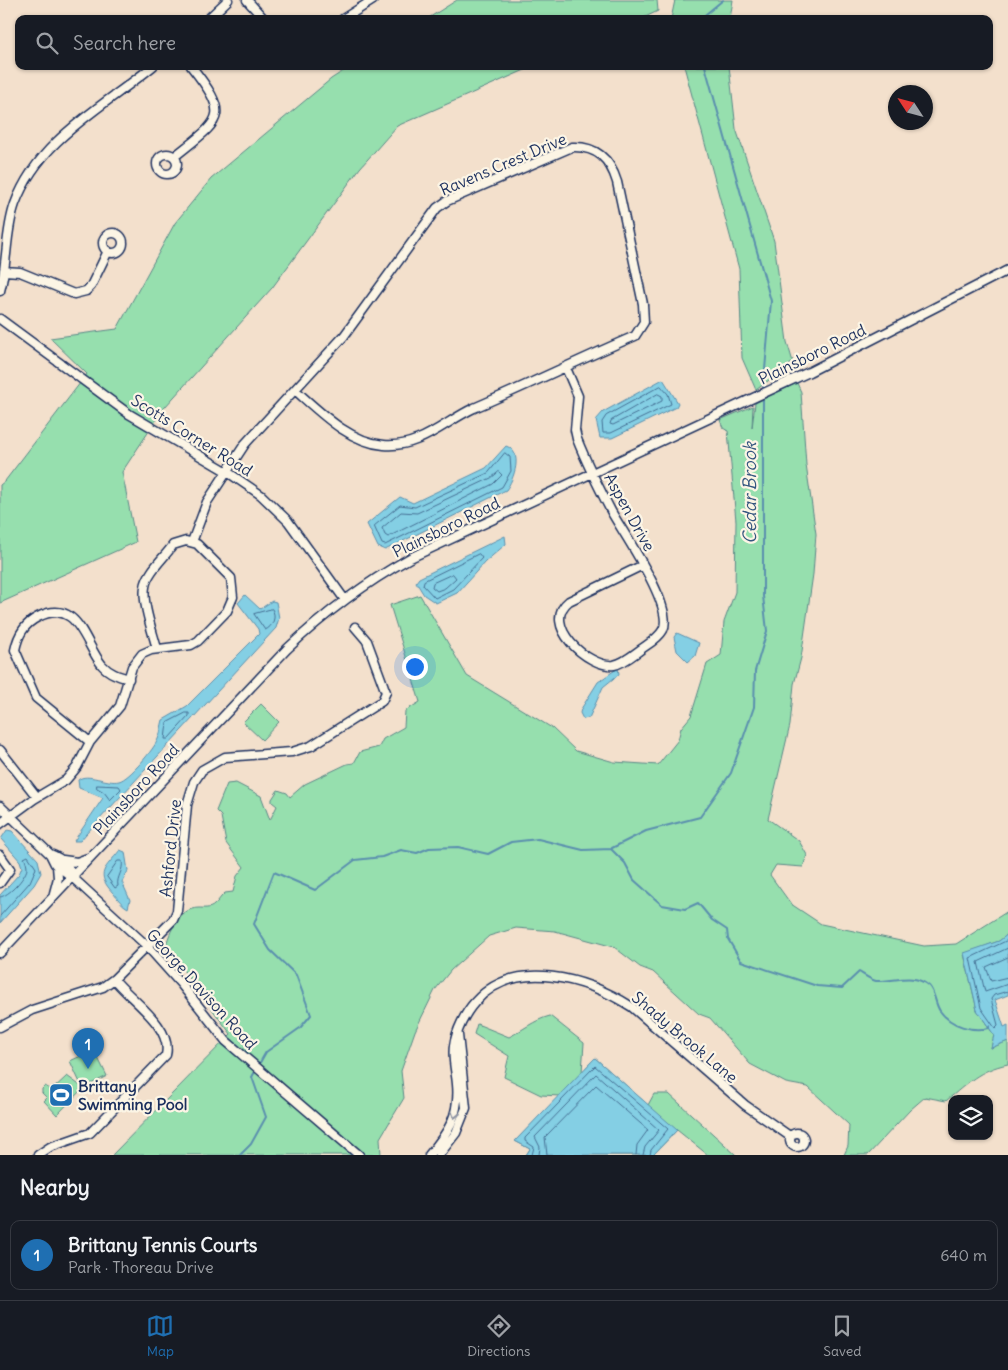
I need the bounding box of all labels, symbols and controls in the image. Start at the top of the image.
search box [15,15,993,70]
icon: search [33,29,61,57]
text: Search here [73,31,176,55]
north arrow [888,85,933,130]
street label: Ravens Crest Drive [437,128,569,200]
street label: Plainsboro Road [755,319,869,389]
street label: Scotts Corner Road [128,390,256,480]
water label: Cedar Brook [738,440,761,544]
street label: Aspen Drive [600,469,660,555]
street label: Plainsboro Road [389,492,503,562]
your location [402,654,428,680]
street label: Plainsboro Road [89,739,183,839]
street label: Ashford Drive [155,798,185,898]
street label: George Davison Road [143,925,261,1053]
street label: Shady Brook Lane [628,987,742,1087]
pin: 1 [72,1028,104,1069]
place label: Brittany Swimming Pool [78,1076,187,1115]
sports icon: Brittany Swimming Pool [48,1082,74,1108]
map controls [948,1095,993,1140]
button: layers [948,1095,993,1140]
one-way arrow [450,1111,461,1120]
text: Nearby [20,1174,90,1201]
text: Brittany Tennis Courts [68,1233,258,1257]
text: 1 [34,1245,40,1265]
text: 640 m [940,1245,987,1265]
text: Park · Thoreau Drive [68,1257,214,1277]
tab: Map [146,1312,174,1360]
tab: Directions [467,1312,530,1360]
tab: Saved [823,1312,862,1360]

